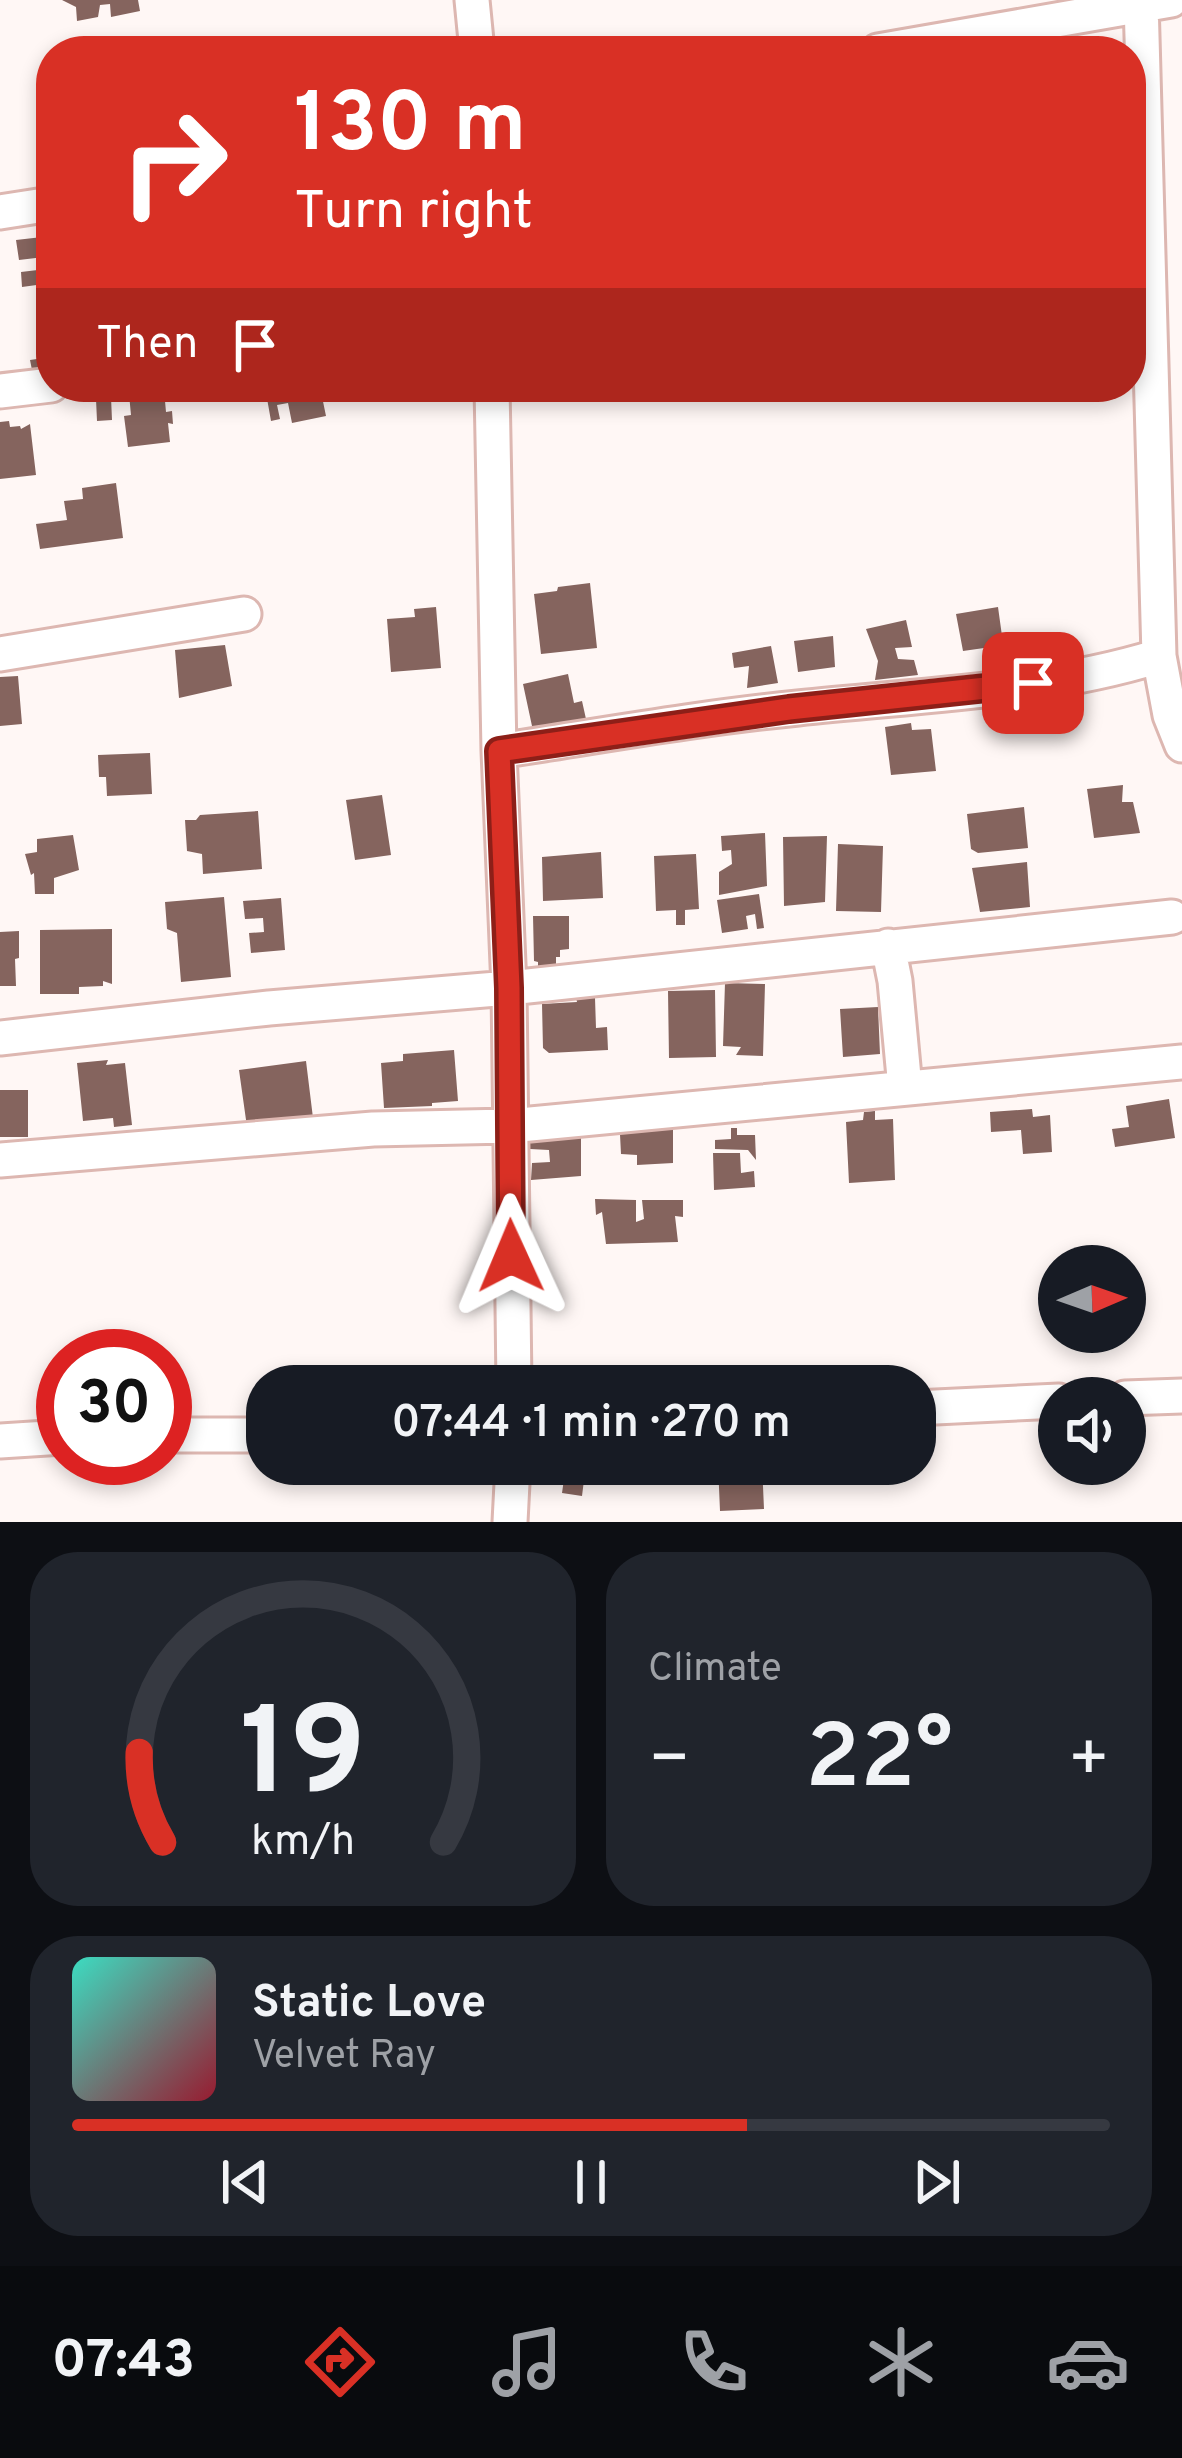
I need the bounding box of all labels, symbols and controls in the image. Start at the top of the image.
text: 130 m [294,75,526,181]
icon: right [96,84,252,240]
text: Turn right [294,179,533,248]
icon: arrive [222,312,288,378]
text: Then [96,317,198,374]
pin [982,632,1084,734]
icon: arrive [1000,650,1066,716]
position arrow [448,1193,574,1319]
north arrow [1038,1245,1146,1353]
map controls [1038,1245,1146,1485]
speed limit sign: 30 [36,1329,192,1485]
button: sound [1038,1377,1146,1485]
text: 07:44 · 1 min · 270 m [391,1396,791,1453]
text: Climate [648,1646,782,1695]
text: 19 [240,1681,366,1839]
text: 22° [805,1706,953,1819]
text: − [648,1721,691,1804]
text: + [1067,1721,1110,1804]
text: km/h [251,1816,355,1870]
text: Static Love [252,1976,486,2033]
text: Velvet Ray [252,2033,436,2082]
icon: previous [212,2149,278,2215]
icon: pause [558,2149,624,2215]
icon: next [904,2149,970,2215]
icon: directions [298,2320,382,2404]
icon: music [485,2320,569,2404]
icon: phone [672,2320,756,2404]
icon: climate [859,2320,943,2404]
icon: car [1046,2320,1130,2404]
text: 07:43 [52,2328,195,2397]

